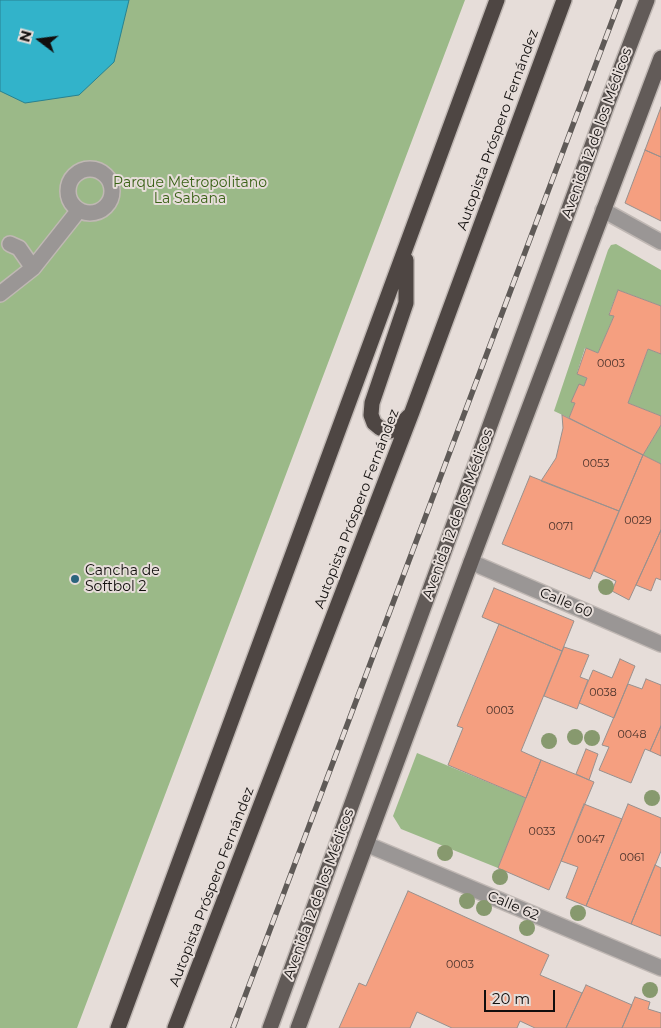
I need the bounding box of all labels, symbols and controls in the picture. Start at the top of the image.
north arrow [15,15,65,65]
street label: Autopista Próspero Fernández [454,27,542,233]
text: N [15,28,36,44]
street label: Avenida 12 de los Médicos [558,46,636,220]
park label: Parque Metropolitano La Sabana [113,175,267,208]
house number: 0003 [597,357,625,371]
street label: Autopista Próspero Fernández [311,407,403,611]
street label: Avenida 12 de los Médicos [419,427,497,601]
house number: 0053 [583,457,609,471]
house number: 0029 [624,514,652,528]
house number: 0071 [548,520,574,534]
place label: Cancha de Softbol 2 [85,563,160,596]
marker: Cancha de Softbol 2 [69,573,81,585]
street label: Calle 60 [537,584,595,622]
house number: 0038 [589,686,617,700]
house number: 0003 [486,704,514,718]
house number: 0048 [618,728,646,742]
street label: Autopista Próspero Fernández [166,785,258,989]
street label: Avenida 12 de los Médicos [280,807,358,981]
house number: 0033 [529,825,555,839]
house number: 0047 [577,833,605,847]
house number: 0061 [619,851,645,865]
street label: Calle 62 [485,888,541,924]
house number: 0003 [446,958,474,972]
scale bar [486,980,557,1012]
text: 20 m [492,989,530,1008]

